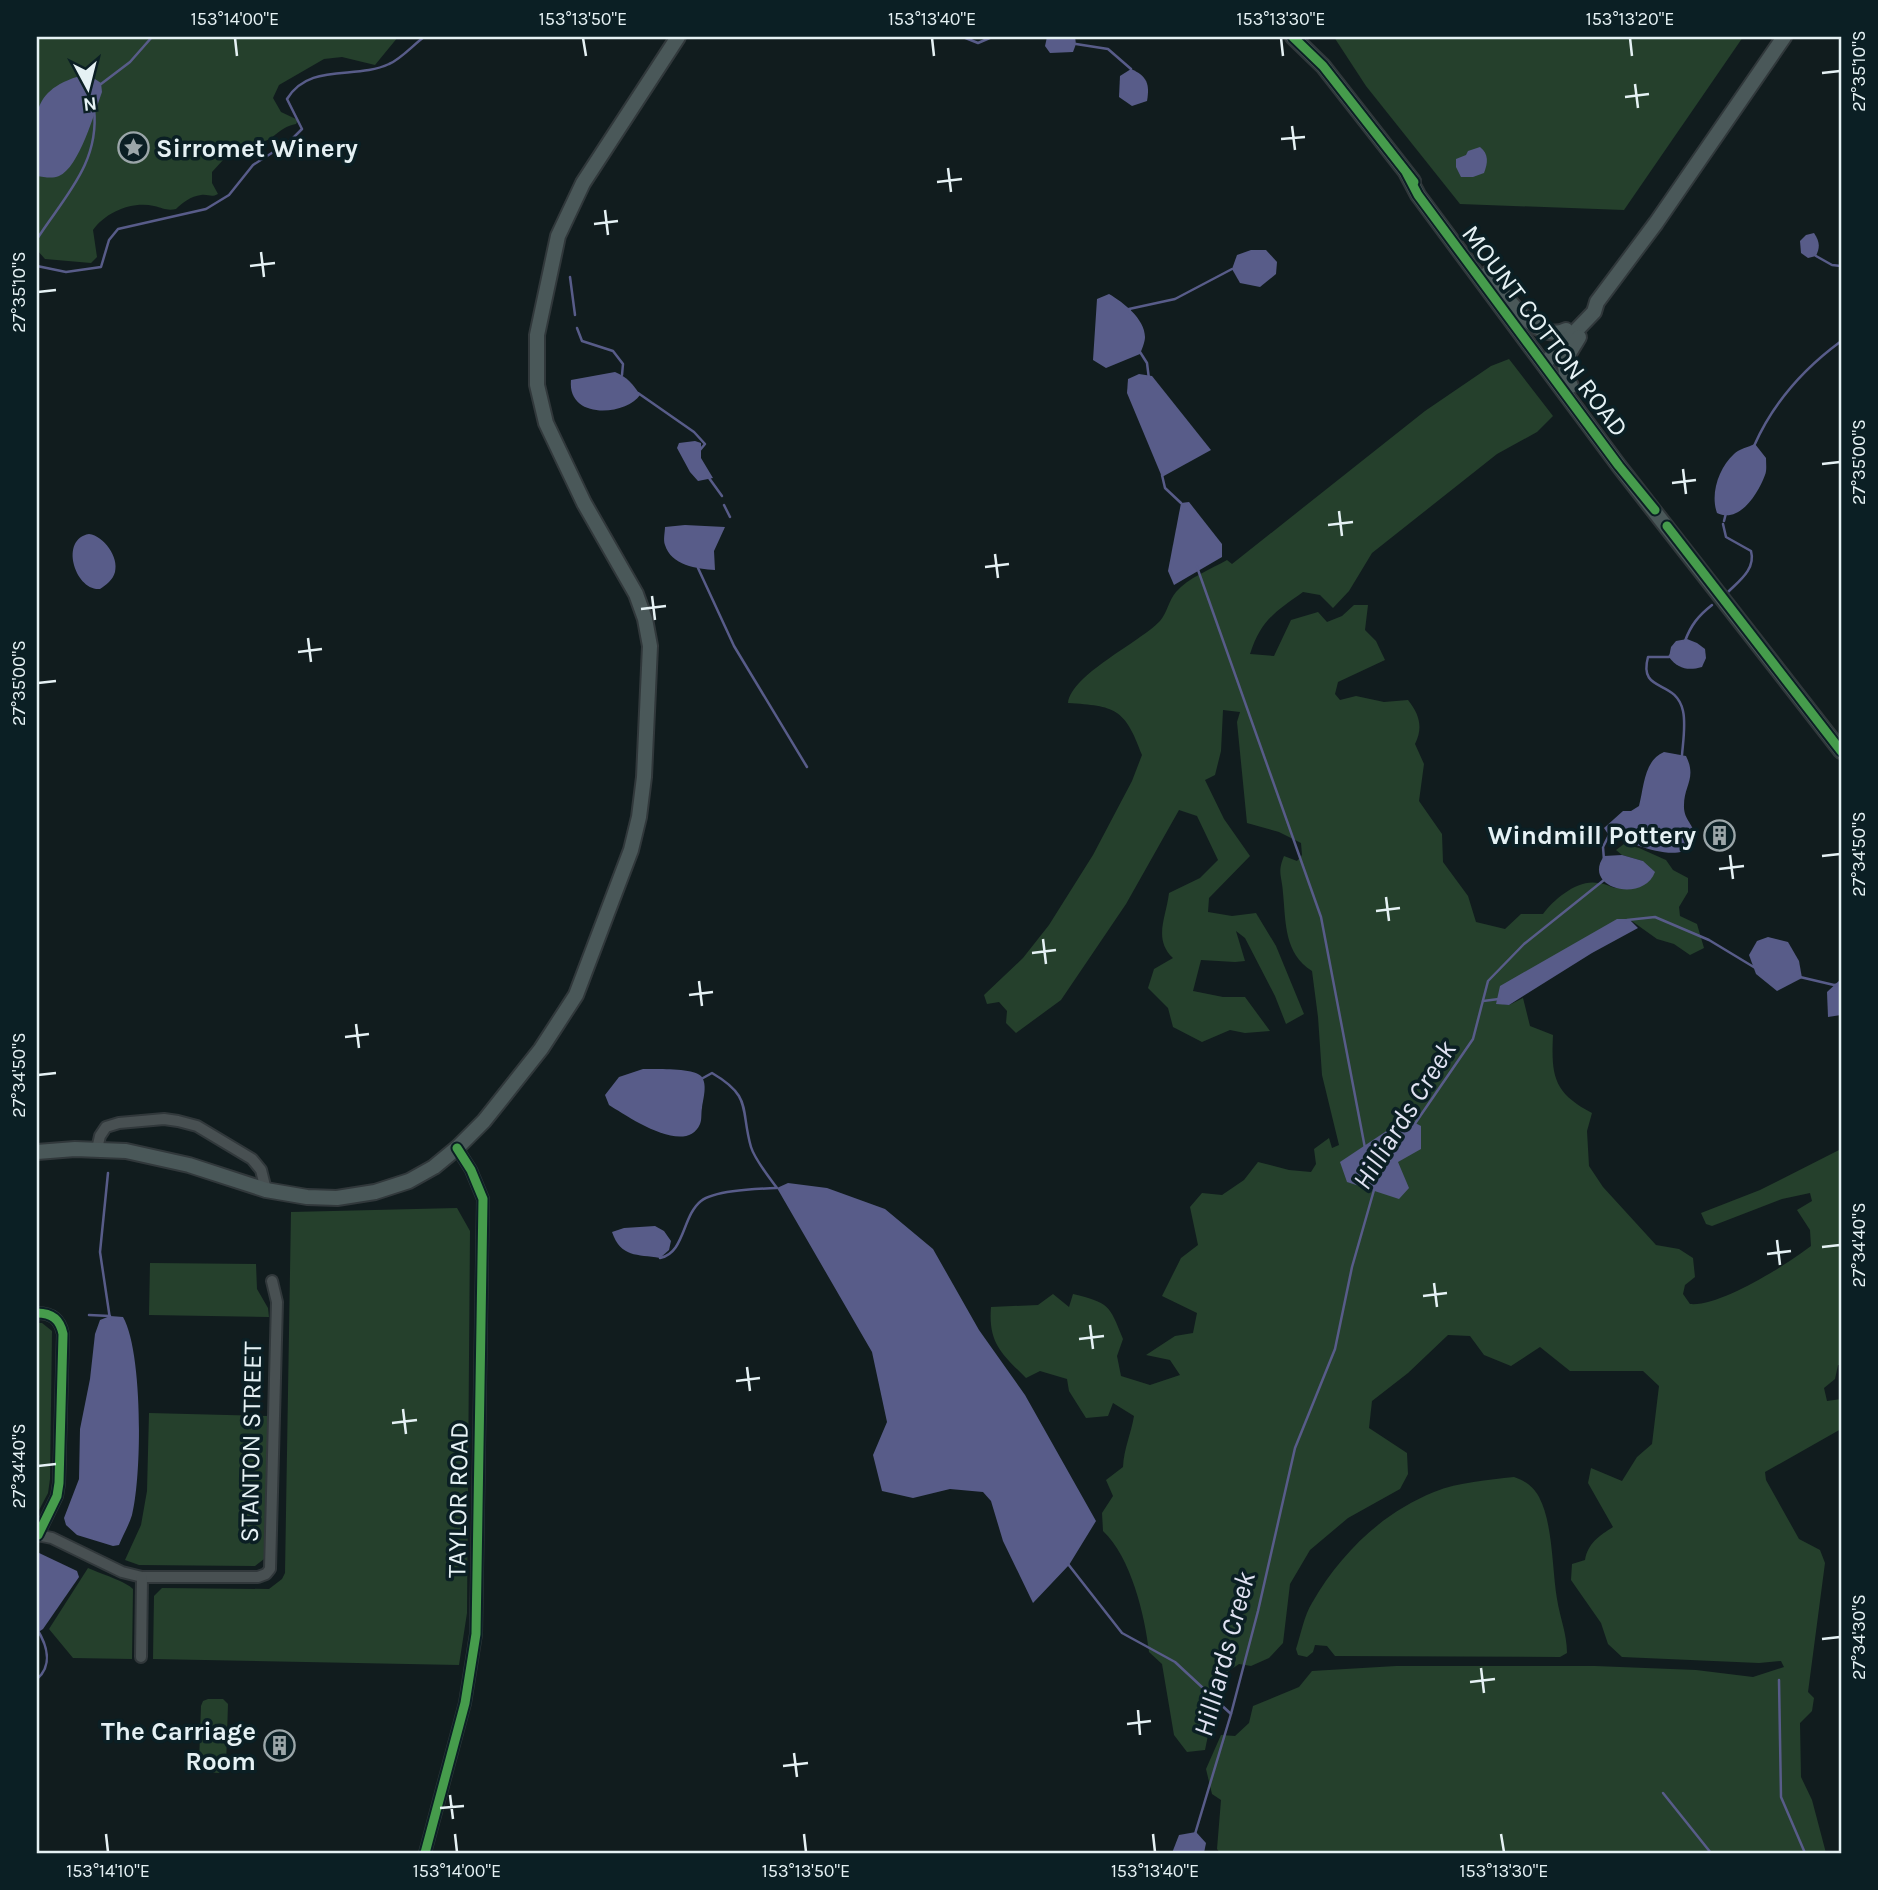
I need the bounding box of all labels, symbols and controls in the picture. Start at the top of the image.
text: 153°14'00"E [191,8,279,30]
text: 153°13'50"E [539,8,627,30]
text: 153°13'40"E [888,8,976,30]
text: 153°13'30"E [1237,8,1325,30]
text: 153°13'20"E [1586,8,1674,30]
text: 27°35'10"S [1848,30,1870,112]
north arrow [52,52,122,122]
text: N [82,92,98,116]
place icon: Sirromet Winery [116,131,150,165]
place label: Sirromet Winery [156,133,358,164]
street label: MOUNT COTTON ROAD [1455,219,1635,443]
text: 27°35'10"S [8,251,30,333]
text: 27°35'00"S [1848,419,1870,505]
text: 27°35'00"S [8,640,30,726]
text: 27°34'50"S [1848,811,1870,897]
building icon: Windmill Pottery [1702,818,1736,852]
place label: Windmill Pottery [1488,820,1696,851]
text: 27°34'50"S [8,1032,30,1118]
water label: Hilliards Creek [1345,1034,1463,1195]
text: 27°34'40"S [1848,1202,1870,1288]
street label: STANTON STREET [234,1341,268,1543]
street label: TAYLOR ROAD [441,1422,475,1578]
text: 27°34'40"S [8,1423,30,1509]
water label: Hilliards Creek [1186,1567,1262,1740]
text: 27°34'30"S [1848,1594,1870,1680]
place label: The Carriage Room [101,1716,256,1777]
building icon: The Carriage Room [262,1729,296,1763]
text: 153°14'10"E [66,1860,150,1882]
text: 153°14'00"E [413,1860,501,1882]
text: 153°13'50"E [762,1860,850,1882]
text: 153°13'40"E [1111,1860,1199,1882]
text: 153°13'30"E [1460,1860,1548,1882]

